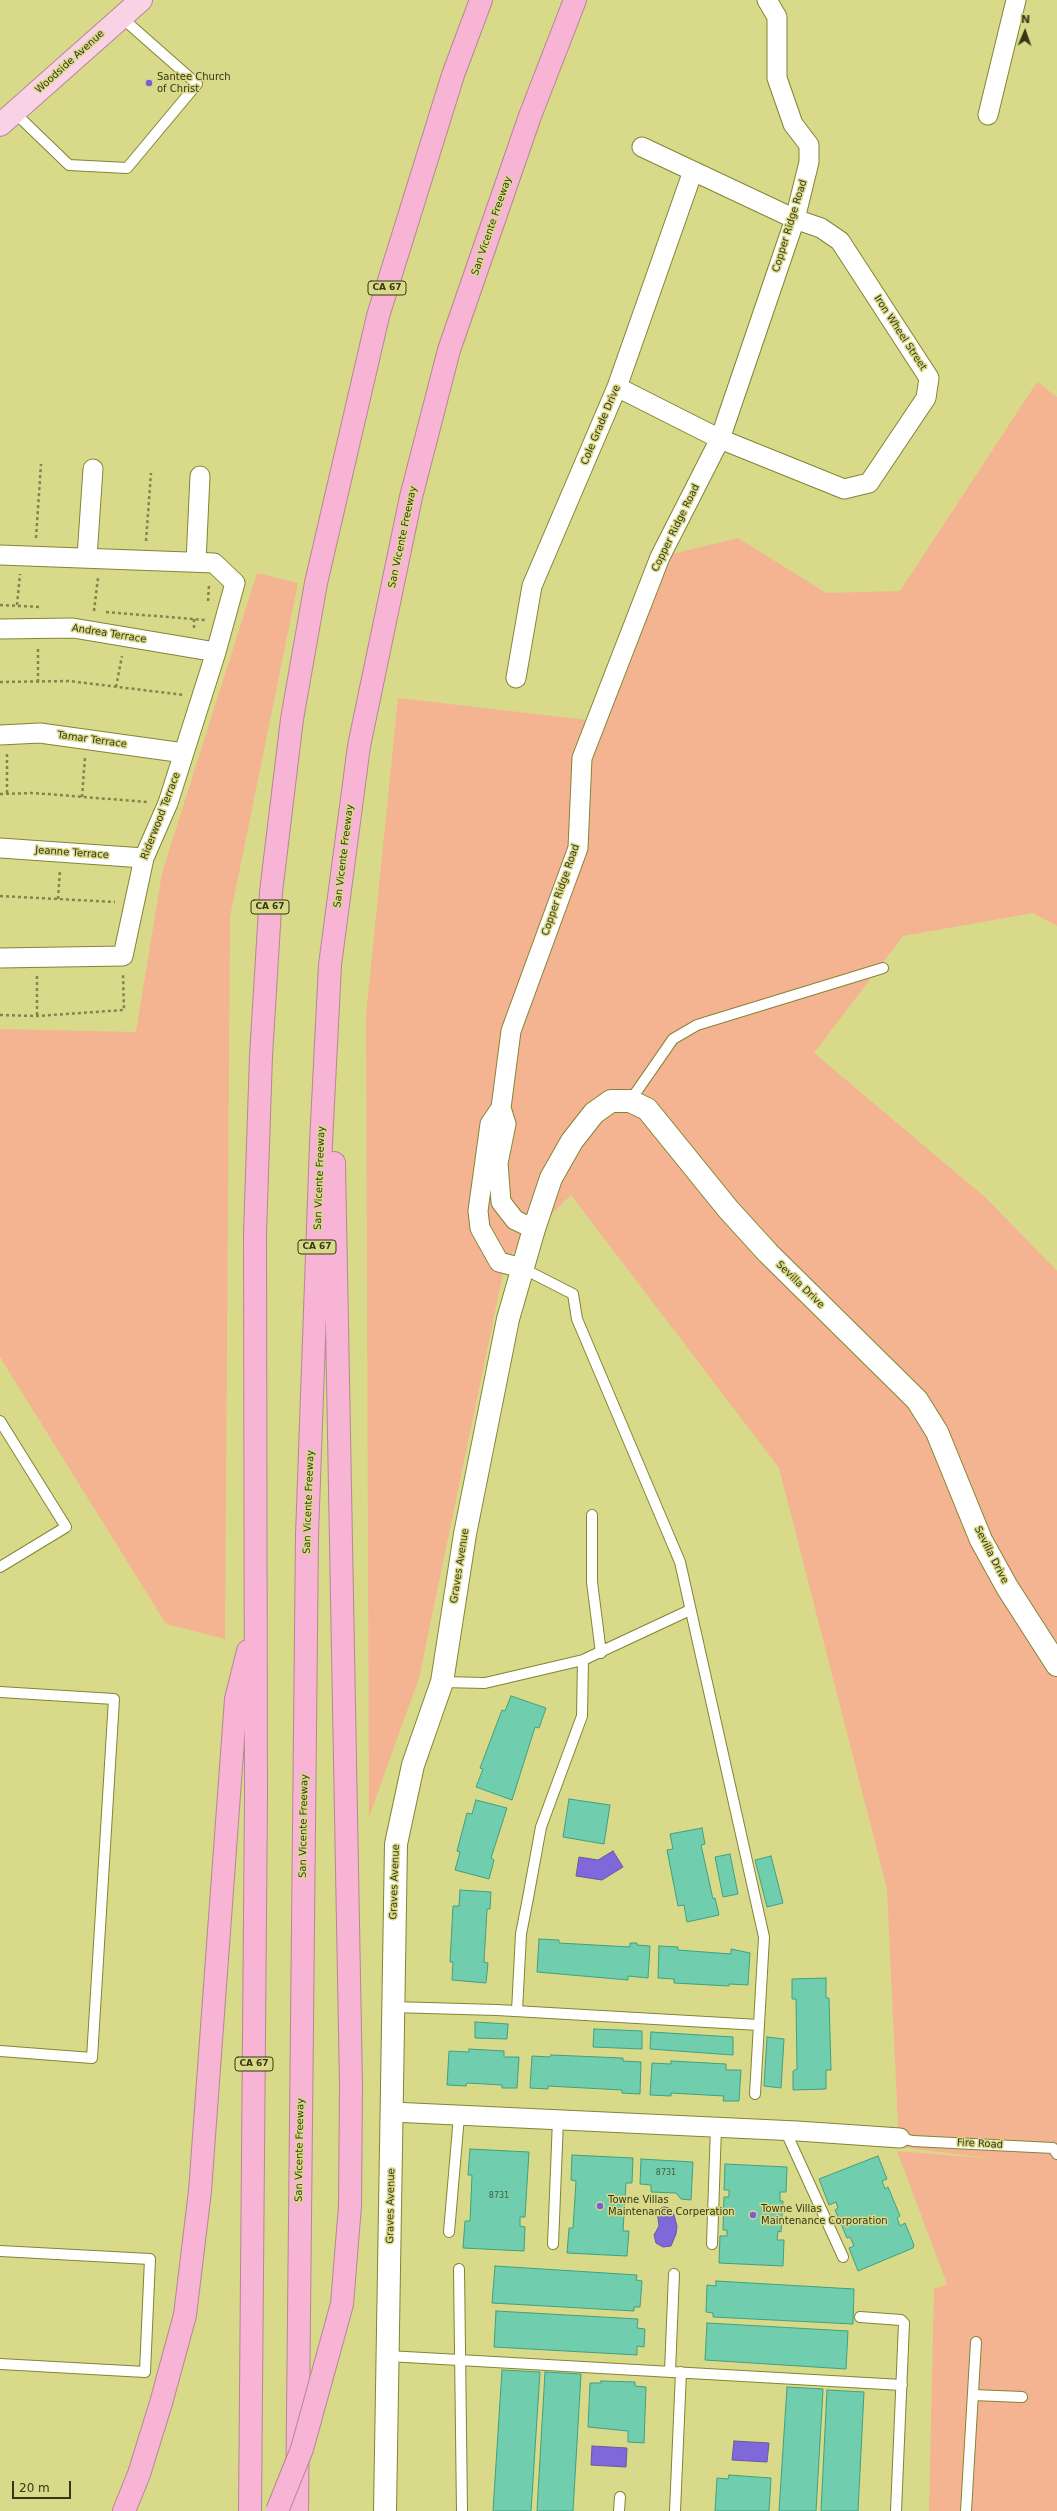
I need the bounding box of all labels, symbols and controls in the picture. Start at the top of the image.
north arrow [1005,12,1045,52]
text: N [1021,13,1030,26]
street label: Woodside Avenue [33,28,107,96]
place label: Santee Church of Christ [157,71,231,94]
marker: Santee Church of Christ [144,78,154,88]
street label: San Vicente Freeway [469,175,515,277]
street label: Copper Ridge Road [770,178,810,274]
road number: CA 67 [368,281,406,295]
street label: Iron Wheel Street [871,293,929,373]
street label: Cole Grade Drive [579,383,623,467]
street label: Copper Ridge Road [650,482,702,574]
street label: San Vicente Freeway [386,485,420,589]
street label: Andrea Terrace [71,622,147,646]
street label: Tamar Terrace [56,729,128,751]
street label: Riderwood Terrace [139,771,183,861]
street label: San Vicente Freeway [332,804,356,908]
street label: Copper Ridge Road [540,843,582,937]
street label: Jeanne Terrace [35,844,109,862]
road number: CA 67 [251,900,289,914]
street label: San Vicente Freeway [312,1126,328,1230]
road number: CA 67 [298,1240,336,1254]
street label: Sevilla Drive [773,1259,827,1311]
street label: San Vicente Freeway [301,1450,317,1554]
street label: Sevilla Drive [971,1524,1011,1586]
street label: Graves Avenue [448,1528,472,1604]
street label: San Vicente Freeway [297,1774,311,1878]
street label: Graves Avenue [388,1844,402,1920]
road number: CA 67 [235,2057,273,2071]
street label: San Vicente Freeway [293,2098,307,2202]
street label: Fire Road [957,2137,1003,2151]
street label: Graves Avenue [384,2168,398,2244]
house number: 8731 [656,2168,676,2178]
house number: 8731 [489,2191,509,2201]
place label: Towne Villas Maintenance Corperation [608,2194,735,2218]
marker: Towne Villas Maintenance Corperation [595,2201,605,2211]
place label: Towne Villas Maintenance Corporation [761,2203,888,2226]
marker: Towne Villas Maintenance Corporation [748,2210,758,2220]
scale bar [14,2473,73,2499]
text: 20 m [19,2481,50,2495]

